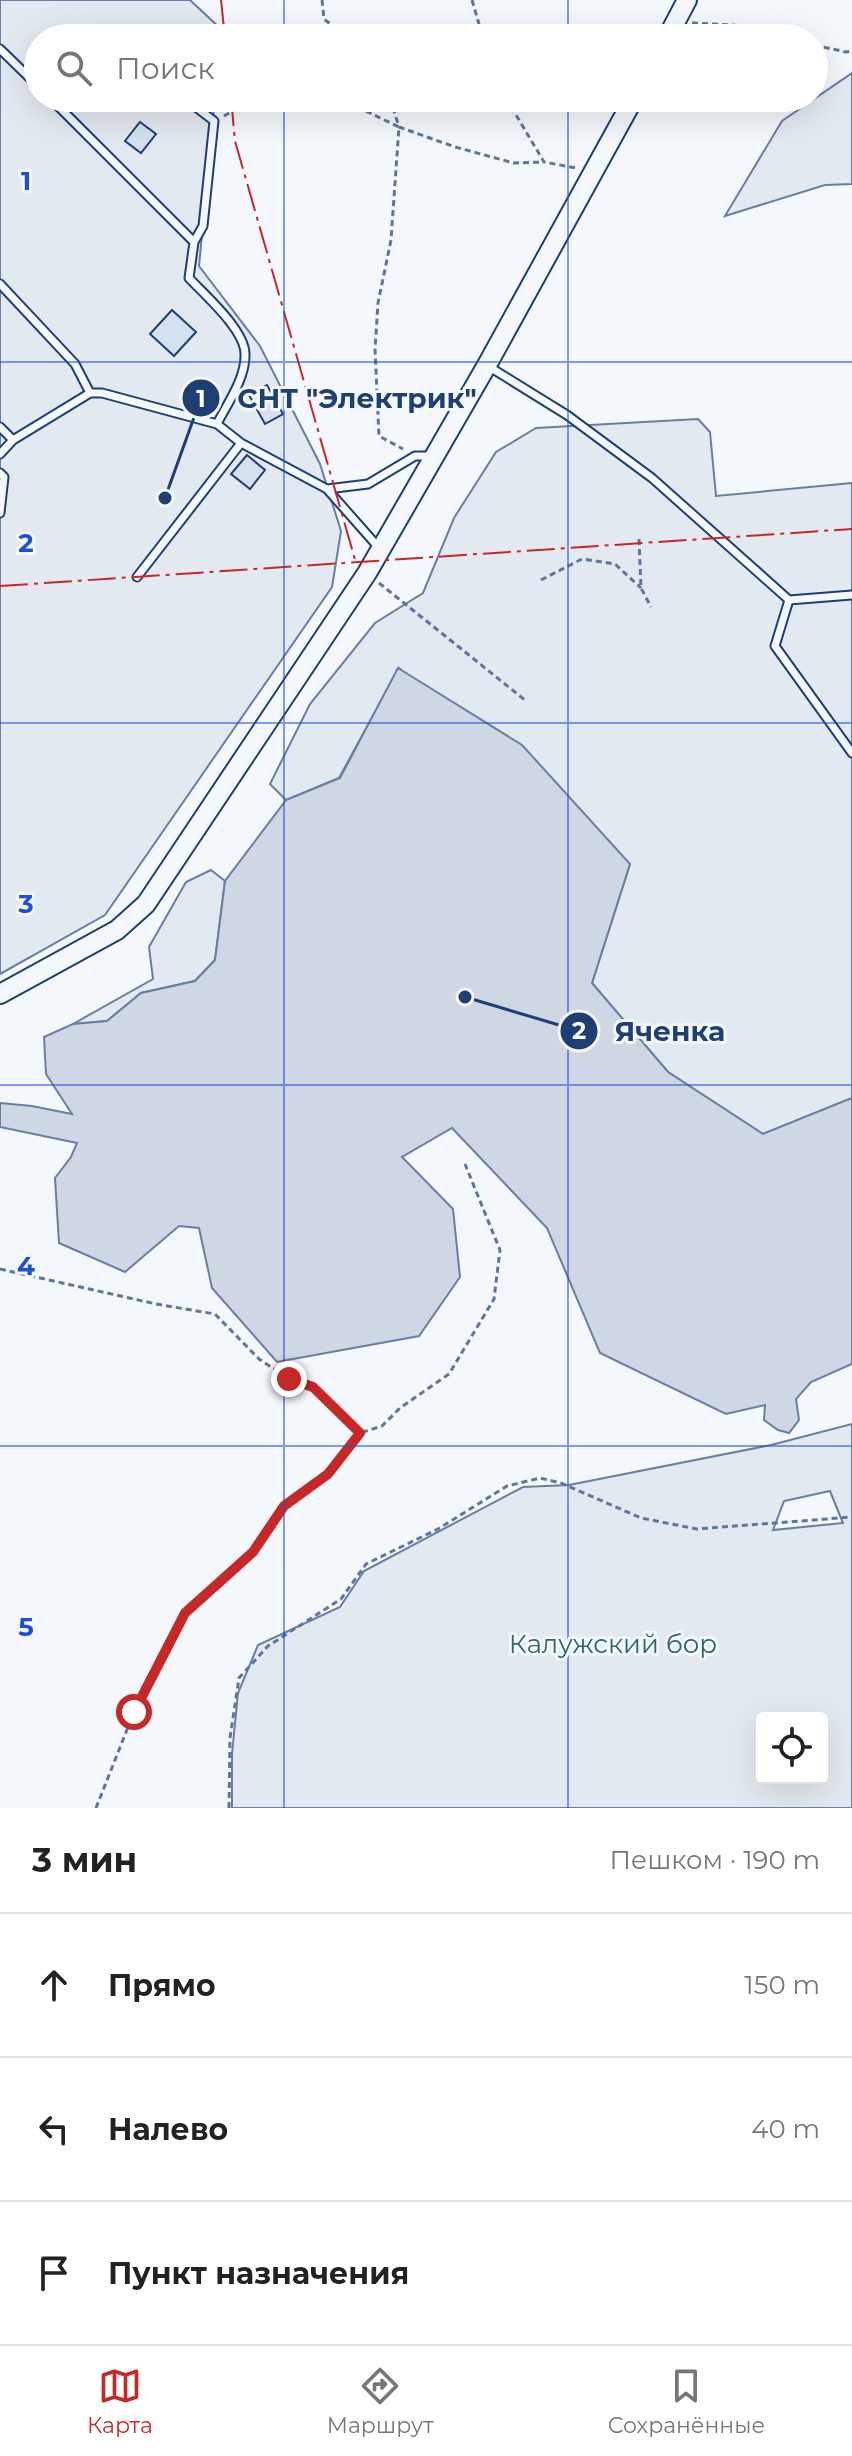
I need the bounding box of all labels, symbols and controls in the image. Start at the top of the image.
search box [24,24,828,112]
icon: search [52,46,96,90]
text: Поиск [116,50,215,87]
text: 1 [21,165,31,197]
callout: СНТ "Электрик" [181,372,492,424]
text: СНТ "Электрик" [237,381,477,415]
text: 1 [196,384,206,413]
text: 2 [18,527,34,559]
text: 3 [17,888,34,920]
callout: Яченка [559,1005,741,1057]
text: Яченка [615,1014,725,1048]
text: 2 [572,1016,586,1045]
text: 4 [17,1250,35,1282]
route end [271,1361,307,1397]
text: 5 [18,1611,34,1643]
park label: Калужский бор [509,1628,717,1660]
route start [116,1694,152,1730]
map controls [756,1712,828,1784]
button: locate [756,1712,828,1784]
text: 3 мин [32,1839,137,1881]
text: Пешком · 190 m [610,1844,820,1876]
icon: ahead [32,1963,76,2007]
text: Прямо [108,1967,216,2004]
text: 150 m [744,1969,820,2001]
icon: left [32,2107,76,2151]
text: Налево [108,2111,228,2148]
text: 40 m [751,2113,820,2145]
icon: arrive [32,2251,76,2295]
text: Пункт назначения [108,2255,409,2292]
tab: Карта [87,2364,153,2439]
tab: Маршрут [327,2364,434,2439]
tab: Сохранённые [608,2364,765,2439]

